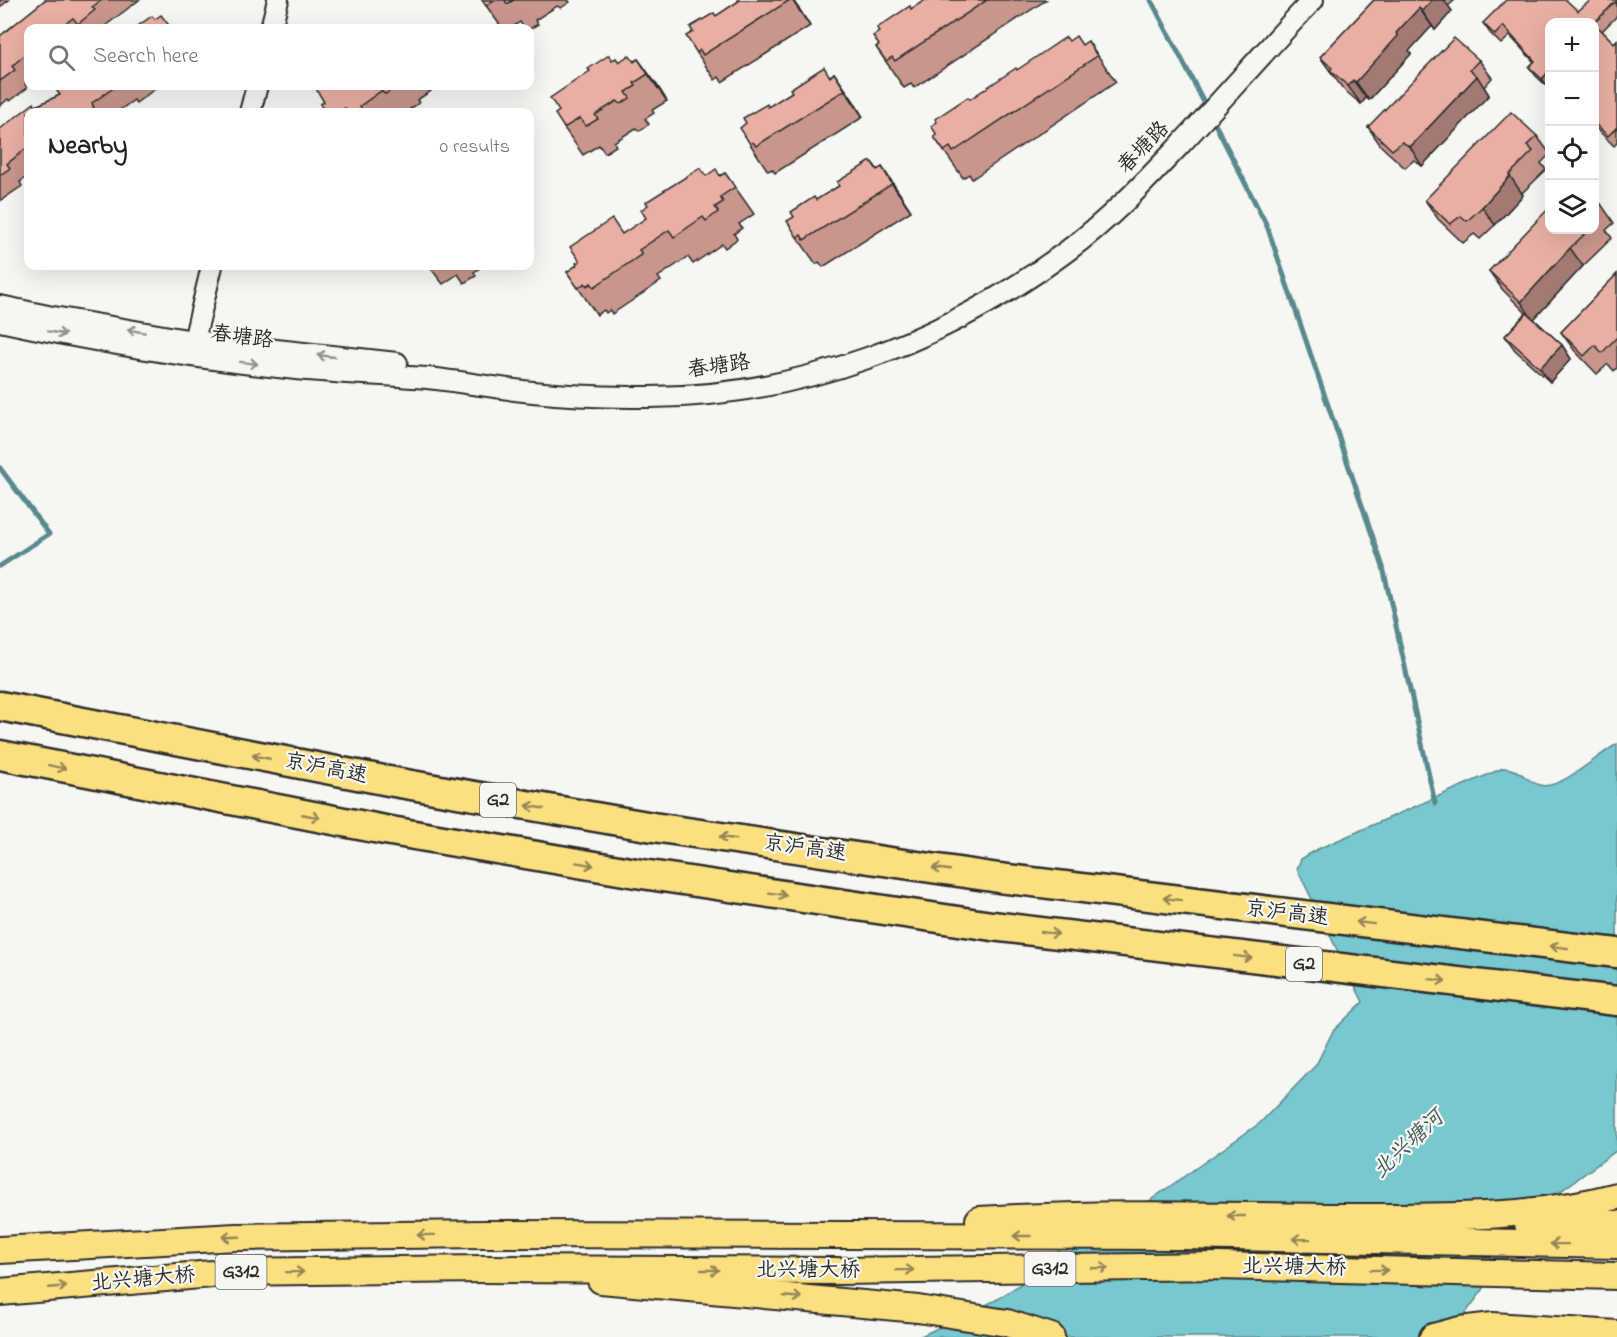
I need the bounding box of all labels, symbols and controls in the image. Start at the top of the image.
map controls [1545,18,1599,234]
button: + [1545,18,1599,72]
search box [24,24,534,90]
icon: search [45,41,78,74]
text: Search here [93,41,198,73]
button: − [1545,72,1599,126]
street label: 春塘路 [1111,115,1177,181]
button: locate [1545,126,1599,180]
text: Nearby [48,128,127,166]
text: 0 results [439,133,510,162]
button: layers [1545,180,1599,234]
street label: 春塘路 [209,319,275,357]
one-way arrow [126,326,146,337]
one-way arrow [47,328,67,339]
street label: 春塘路 [686,348,752,386]
one-way arrow [317,350,337,361]
one-way arrow [239,358,258,369]
street label: 京沪高速 [282,746,370,792]
one-way arrow [251,751,271,762]
one-way arrow [48,761,67,773]
road number: G2 [480,783,516,817]
one-way arrow [526,801,546,812]
one-way arrow [300,811,320,822]
street label: 京沪高速 [761,828,849,870]
one-way arrow [718,832,738,843]
one-way arrow [575,859,595,870]
one-way arrow [932,864,952,875]
one-way arrow [768,889,787,900]
one-way arrow [1162,894,1182,905]
street label: 京沪高速 [1243,894,1331,934]
one-way arrow [1356,918,1376,929]
one-way arrow [1039,928,1059,939]
one-way arrow [1549,942,1569,953]
road number: G2 [1286,947,1322,981]
one-way arrow [1233,951,1253,962]
one-way arrow [1426,975,1446,986]
water label: 北兴塘河 [1366,1101,1454,1187]
one-way arrow [1226,1210,1246,1222]
one-way arrow [416,1229,436,1241]
one-way arrow [1012,1230,1032,1242]
one-way arrow [221,1232,241,1243]
one-way arrow [1291,1233,1311,1244]
one-way arrow [1549,1238,1569,1249]
road number: G312 [1024,1252,1076,1286]
street label: 北兴塘大桥 [1241,1252,1347,1284]
road number: G312 [216,1255,266,1289]
street label: 北兴塘大桥 [756,1256,861,1286]
street label: 北兴塘大桥 [89,1260,197,1300]
one-way arrow [1090,1262,1110,1274]
one-way arrow [895,1264,915,1276]
one-way arrow [1369,1264,1389,1276]
one-way arrow [700,1265,720,1276]
one-way arrow [284,1266,304,1278]
one-way arrow [48,1281,68,1292]
one-way arrow [783,1292,802,1303]

